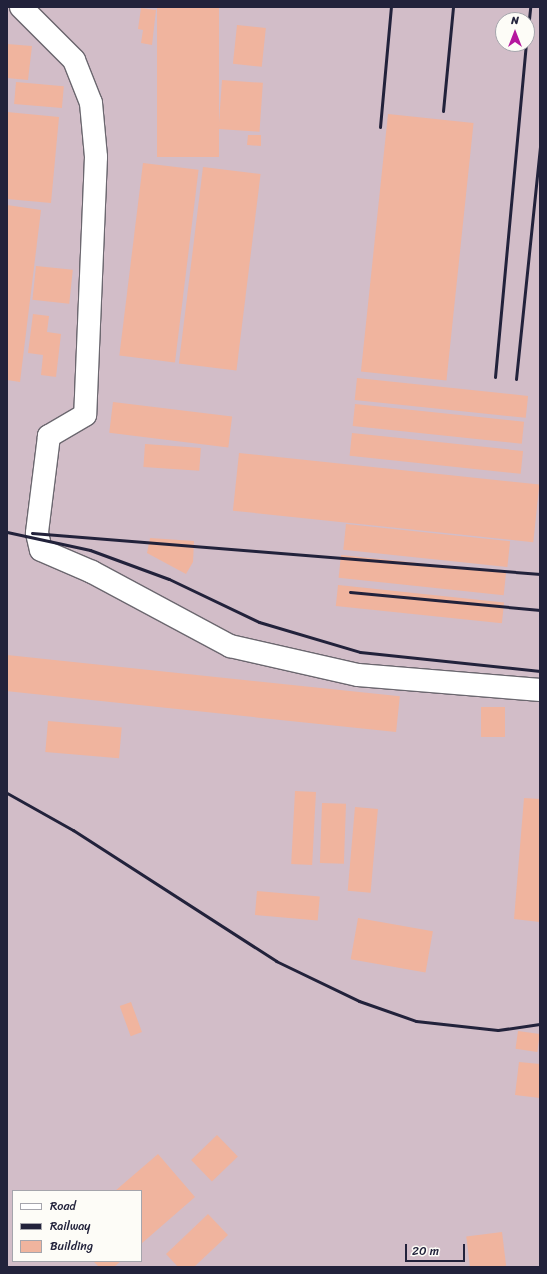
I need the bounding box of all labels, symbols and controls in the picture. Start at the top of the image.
text: N [511,11,519,30]
north arrow [495,12,535,52]
legend [12,1190,142,1262]
text: Road [50,1195,76,1217]
text: Railway [50,1215,91,1237]
text: Building [50,1235,93,1257]
scale bar [407,1236,467,1262]
text: 20 m [412,1240,439,1262]

